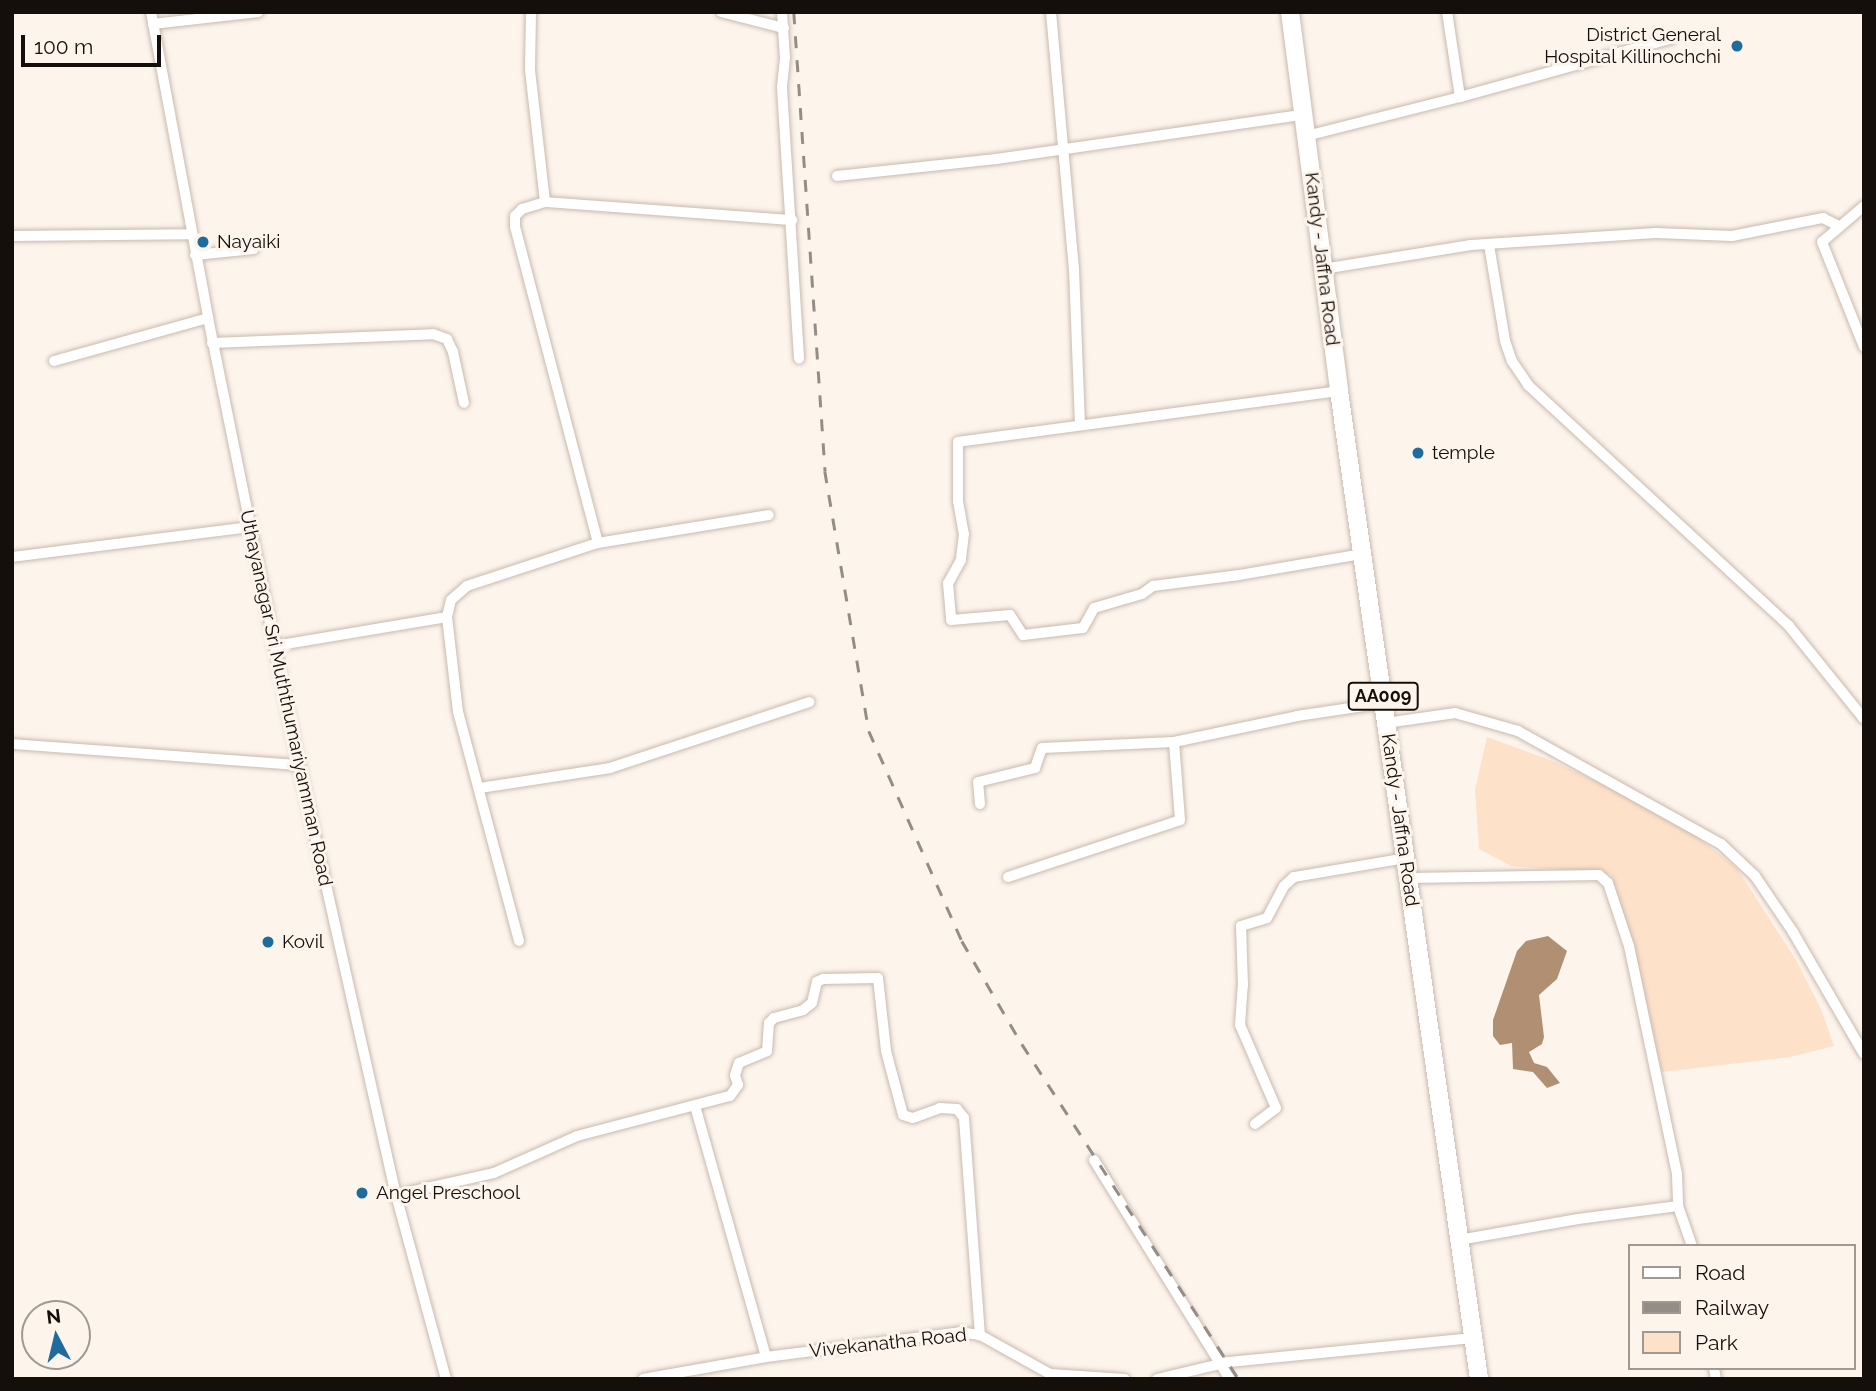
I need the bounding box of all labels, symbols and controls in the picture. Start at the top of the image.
scale bar [24,21,164,65]
place label: District General Hospital Killinochchi [1544,24,1721,68]
text: 100 m [34,34,93,59]
marker: District General Hospital Killinochchi [1727,36,1747,56]
street label: Kandy - Jaffna Road [1300,170,1344,348]
place label: Nayaiki [217,231,280,253]
marker: Nayaiki [195,234,211,250]
place label: temple [1432,442,1495,464]
marker: temple [1410,445,1426,461]
street label: Uthayanagar Sri Muththumariyamman Road [235,508,337,888]
road number: AA009 [1346,682,1420,710]
street label: Kandy - Jaffna Road [1376,731,1424,909]
place label: Kovil [282,931,324,953]
marker: Kovil [260,934,276,950]
place label: Angel Preschool [376,1182,521,1204]
marker: Angel Preschool [354,1185,370,1201]
legend [1628,1244,1855,1370]
text: Road [1695,1260,1745,1285]
text: Railway [1695,1295,1769,1320]
north arrow [21,1300,91,1370]
text: N [45,1304,62,1328]
street label: Vivekanatha Road [808,1323,968,1363]
text: Park [1695,1330,1738,1355]

